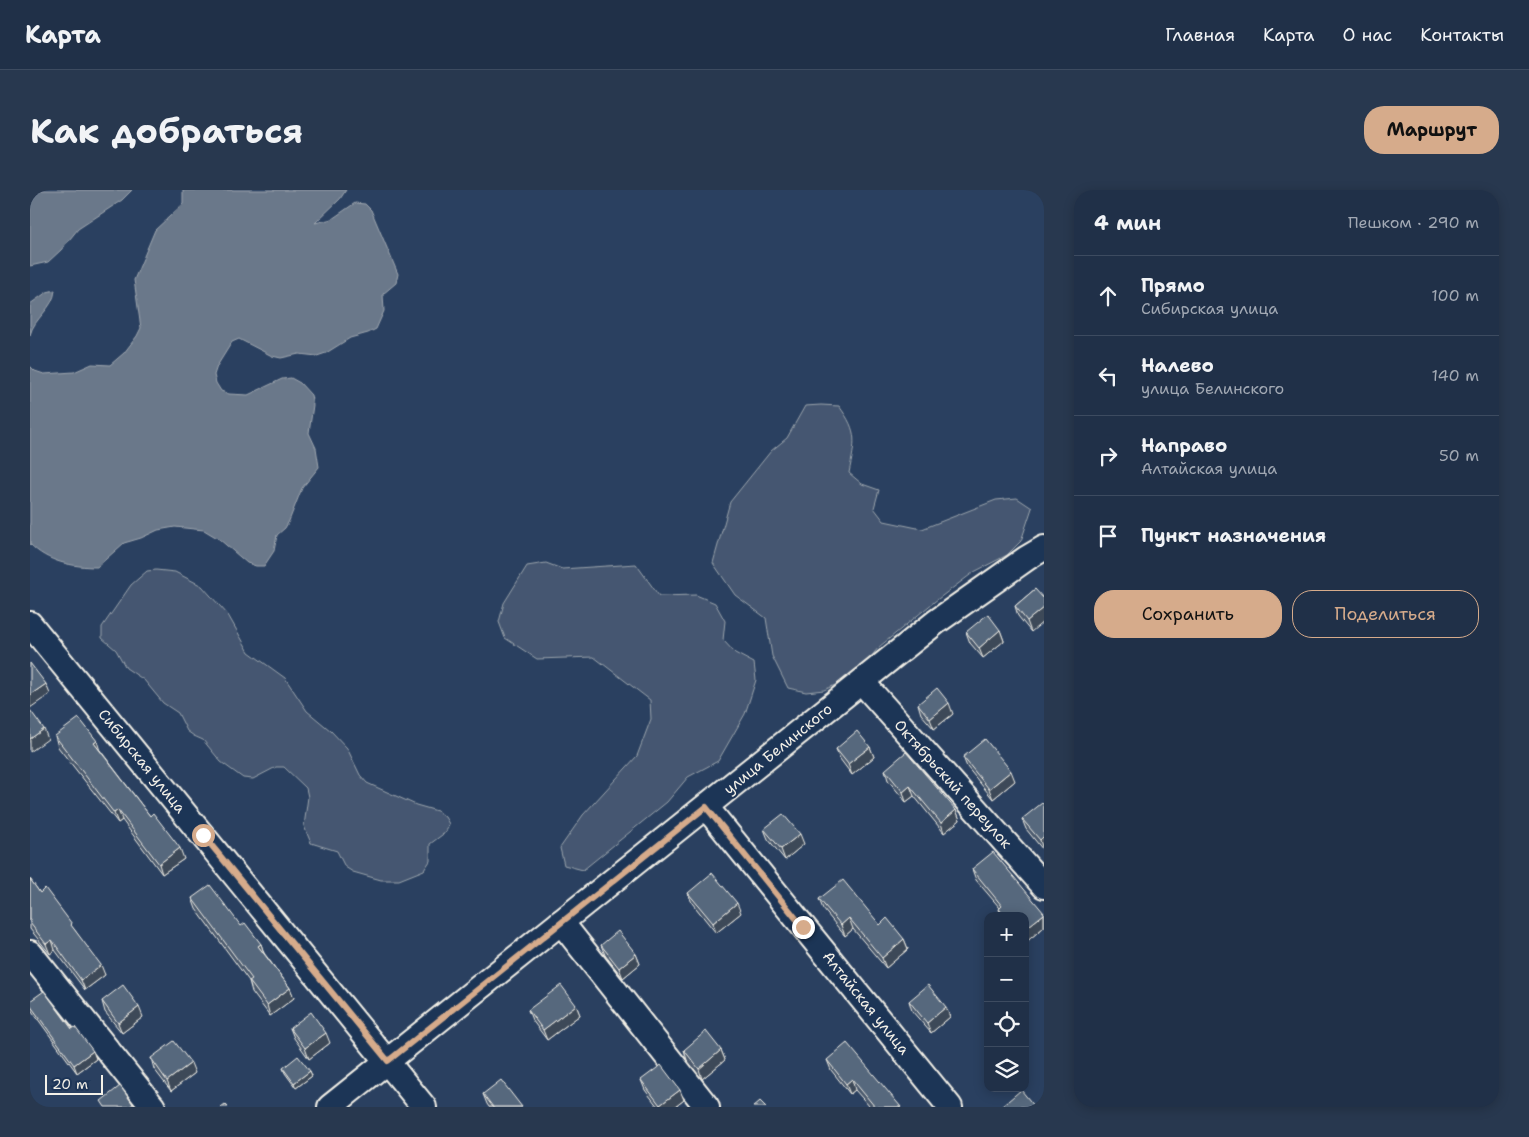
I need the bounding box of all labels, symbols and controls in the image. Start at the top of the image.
text: Карта [25,19,101,51]
text: Главная [1165,23,1235,47]
text: Карта [1263,23,1315,47]
text: О нас [1343,23,1392,47]
text: Контакты [1420,23,1504,47]
button: Маршрут [1364,106,1499,154]
text: Как добраться [30,107,303,154]
text: 4 мин [1094,209,1161,237]
text: Пешком · 290 m [1348,212,1479,233]
text: Прямо [1141,273,1205,298]
icon: ahead [1094,282,1122,310]
text: 100 m [1431,285,1479,306]
text: Сибирская улица [1141,298,1278,319]
text: Налево [1141,353,1214,378]
icon: left [1094,362,1122,390]
text: 140 m [1432,365,1479,386]
text: улица Белинского [1141,378,1284,399]
text: Направо [1141,433,1227,458]
icon: right [1094,442,1122,470]
text: 50 m [1439,445,1479,466]
text: Алтайская улица [1141,458,1277,479]
icon: arrive [1094,522,1122,550]
text: Пункт назначения [1141,523,1326,548]
button: Сохранить [1094,590,1282,638]
button: Поделиться [1292,590,1479,638]
street label: улица Белинского [720,699,836,799]
street label: Сибирская улица [94,705,191,818]
street label: Октябрьский переулок [890,715,1016,853]
route start [192,824,215,847]
map controls [984,912,1029,1092]
button: + [984,912,1029,957]
route end [792,916,815,939]
street label: Алтайская улица [818,947,914,1059]
button: − [984,957,1029,1002]
button: locate [984,1002,1029,1047]
button: layers [984,1047,1029,1092]
scale bar [45,1072,102,1095]
text: 20 m [52,1075,88,1093]

